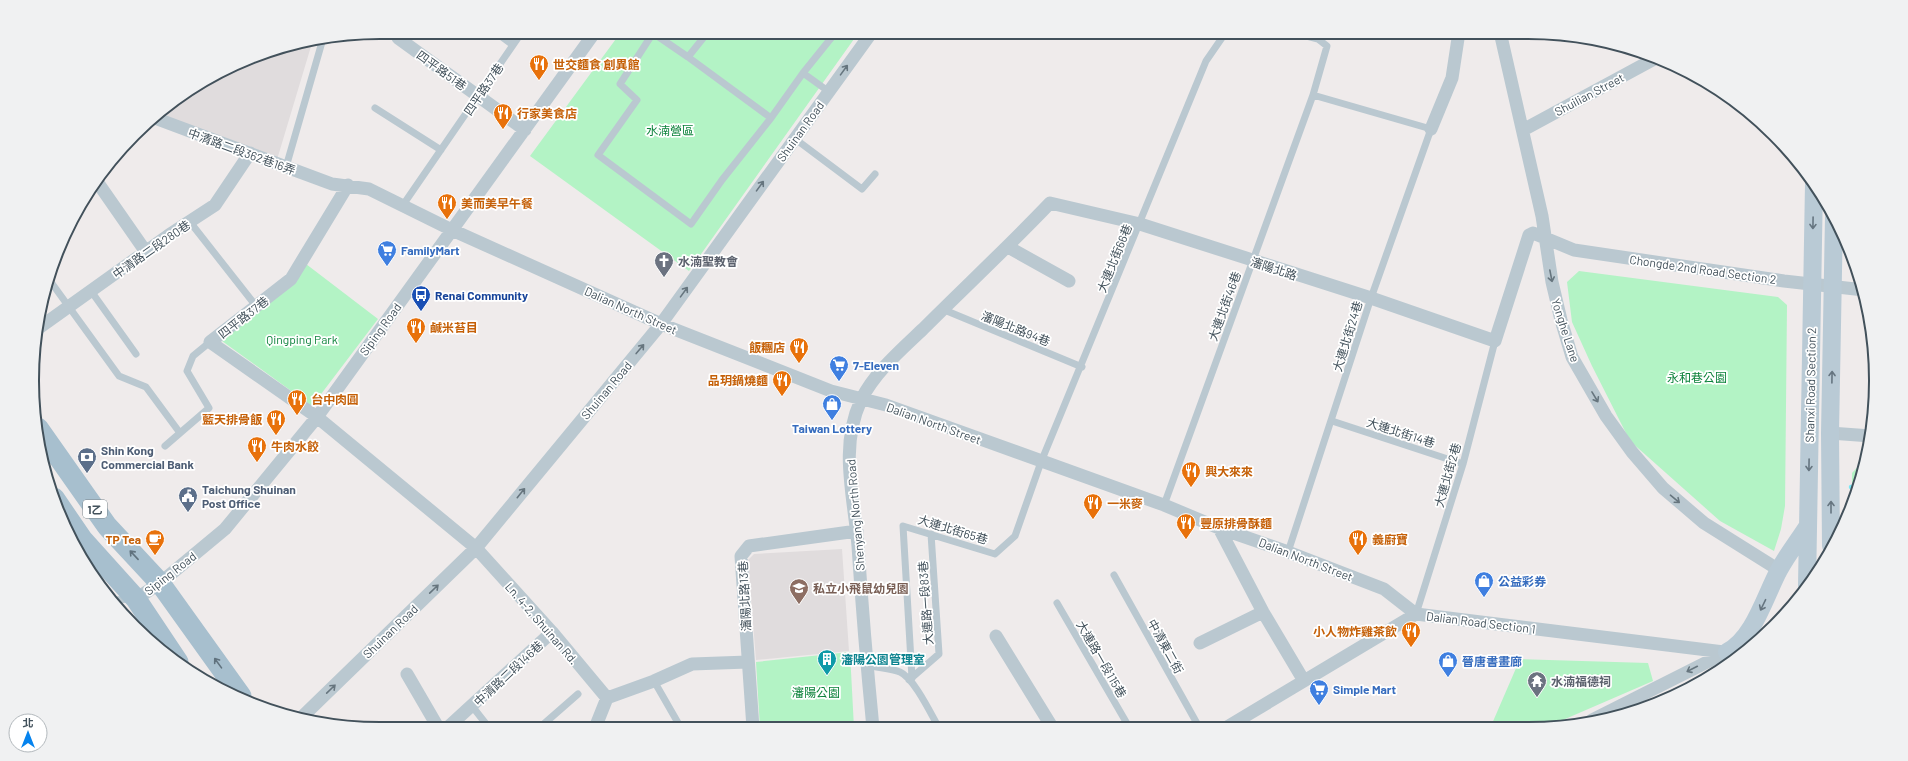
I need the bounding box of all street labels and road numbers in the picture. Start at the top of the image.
street label: 四平路51巷 [414,47,470,93]
street label: 四平路37巷 [460,60,506,118]
street label: Shuilian Street [1552,70,1626,118]
street label: Shuinan Road [773,98,827,164]
street label: 中清路二段362巷16弄 [186,125,298,177]
street label: 中清路二段280巷 [110,217,192,281]
street label: 大連北街66巷 [1094,222,1134,294]
street label: Chongde 2nd Road Section 2 [1629,252,1777,286]
street label: 瀋陽北路 [1249,254,1299,282]
street label: 大連北街46巷 [1205,269,1243,343]
street label: Dalian North Street [583,283,679,337]
street label: 四平路37巷 [215,293,271,341]
street label: Yonghe Lane [1549,296,1583,364]
street label: 大連北街24巷 [1330,299,1364,373]
street label: Siping Road [356,300,404,358]
street label: 瀋陽北路94巷 [980,308,1052,348]
street label: Shanxi Road Section 2 [1802,327,1818,443]
street label: Shuinan Road [578,358,634,422]
street label: Dalian North Street [885,399,983,447]
street label: 大連北街14巷 [1365,414,1437,450]
street label: 大連北街2巷 [1431,441,1463,509]
street label: Shenyang North Road [843,459,867,571]
road number: 1乙 [83,500,107,518]
street label: 大連北街65巷 [916,512,990,546]
street label: Dalian North Street [1257,535,1355,583]
street label: Siping Road [141,549,199,597]
street label: 瀋陽北路13巷 [735,560,753,632]
street label: 大連路一段83巷 [915,560,935,646]
street label: Ln. 4-2, Shuinan Rd. [503,579,581,667]
street label: Shuinan Road [360,601,420,661]
street label: Dalian Road Section 1 [1426,608,1536,636]
street label: 中清東二街 [1145,616,1187,676]
street label: 大連路一段115巷 [1074,618,1130,700]
street label: 中清路二段146巷 [471,638,545,708]

